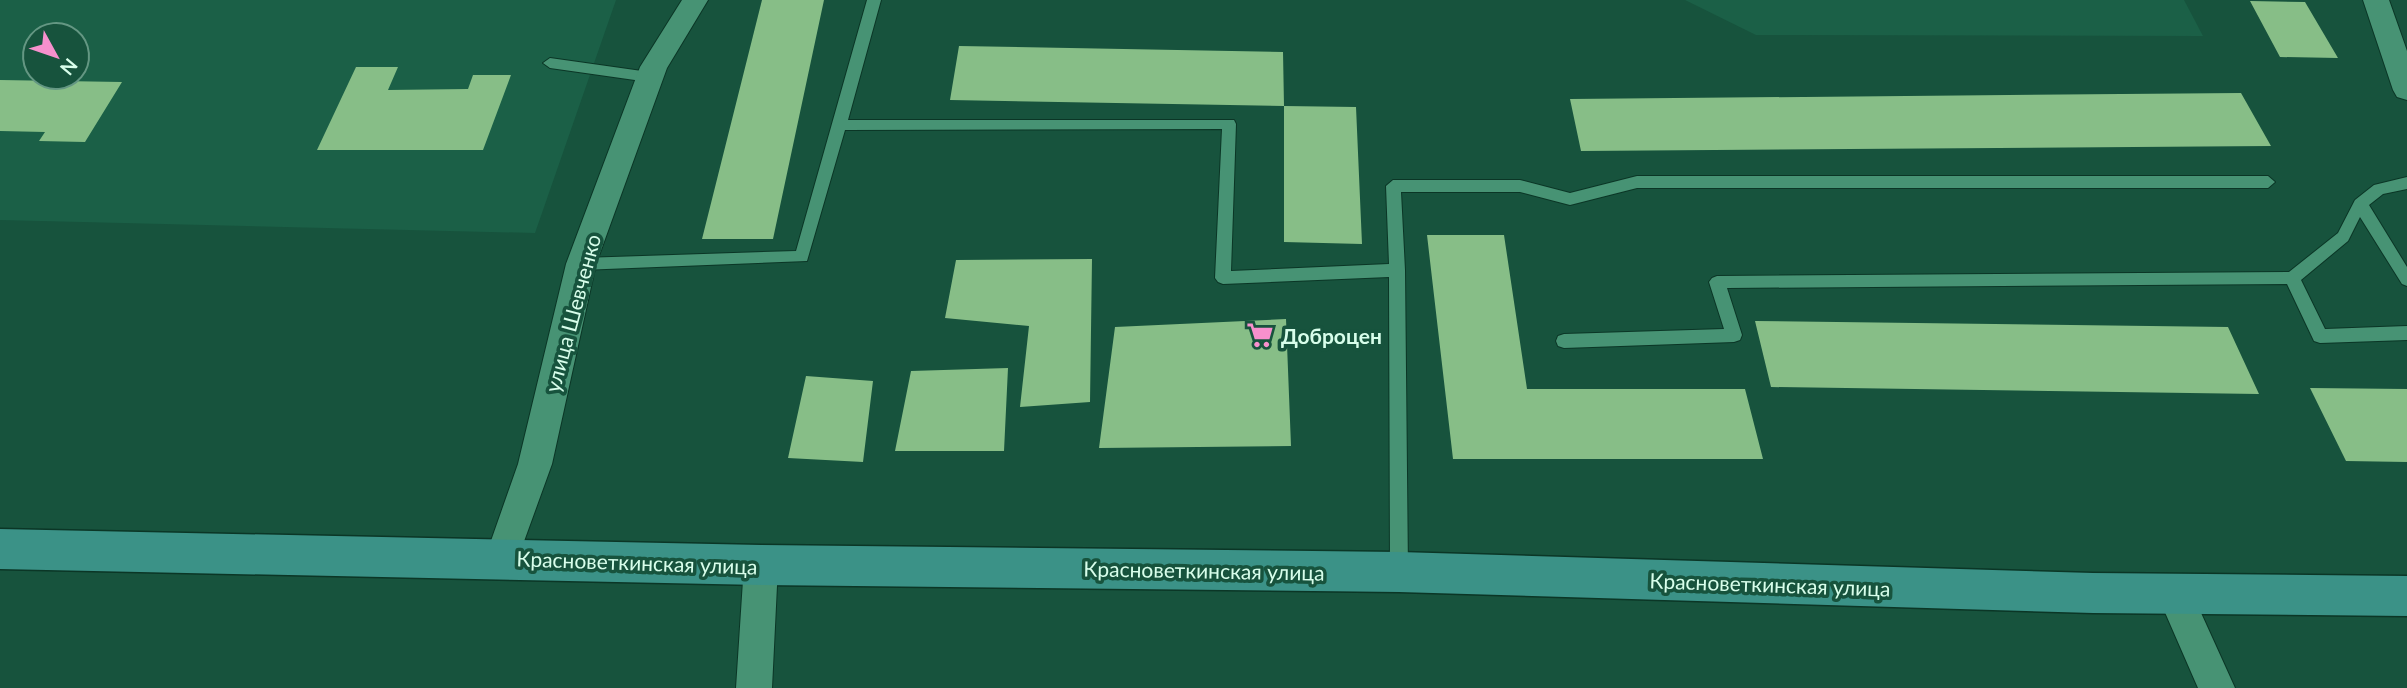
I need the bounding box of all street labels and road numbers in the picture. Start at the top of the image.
street label: улица Шевченко [539,231,605,395]
street label: Красноветкинская улица [516,545,758,579]
street label: Красноветкинская улица [1083,555,1325,585]
street label: Красноветкинская улица [1649,567,1891,601]

